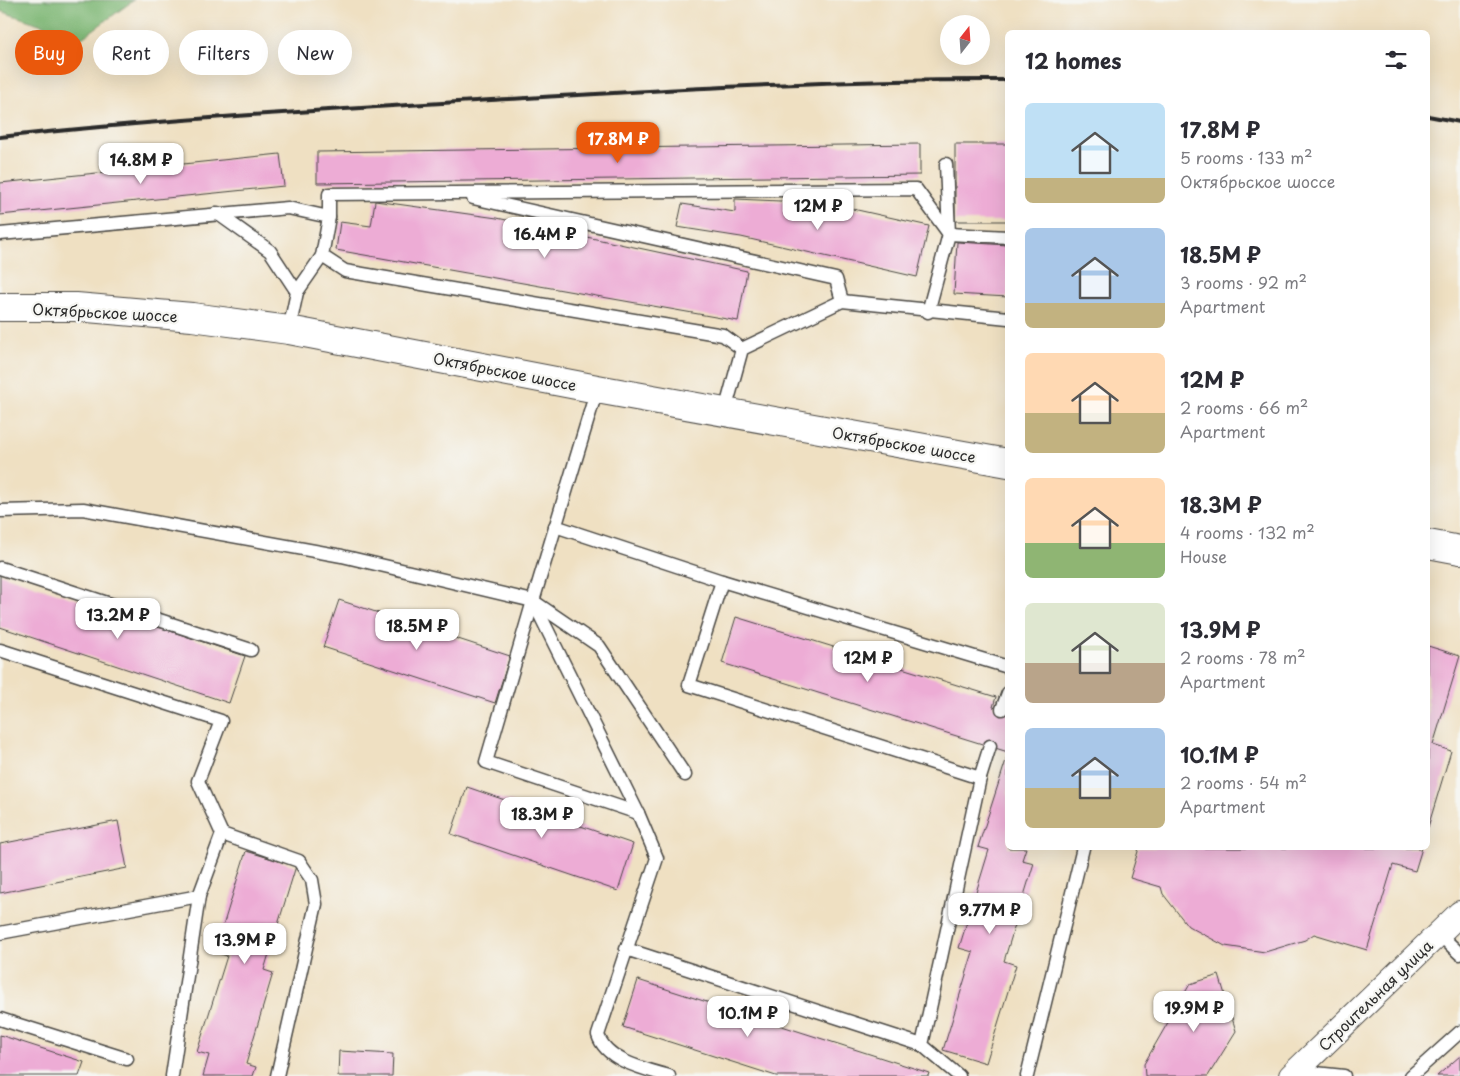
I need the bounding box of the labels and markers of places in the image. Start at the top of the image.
pin: 17.8M ₽ [572,121,664,164]
pin: 14.8M ₽ [95,142,187,185]
pin: 12M ₽ [783,188,853,231]
pin: 16.4M ₽ [499,216,591,259]
pin: 13.2M ₽ [72,598,164,640]
pin: 18.5M ₽ [371,608,463,651]
pin: 12M ₽ [833,640,903,683]
pin: 18.3M ₽ [496,796,588,839]
pin: 9.77M ₽ [944,892,1036,935]
pin: 13.9M ₽ [199,922,291,965]
pin: 19.9M ₽ [1148,990,1240,1033]
pin: 10.1M ₽ [702,996,794,1038]

